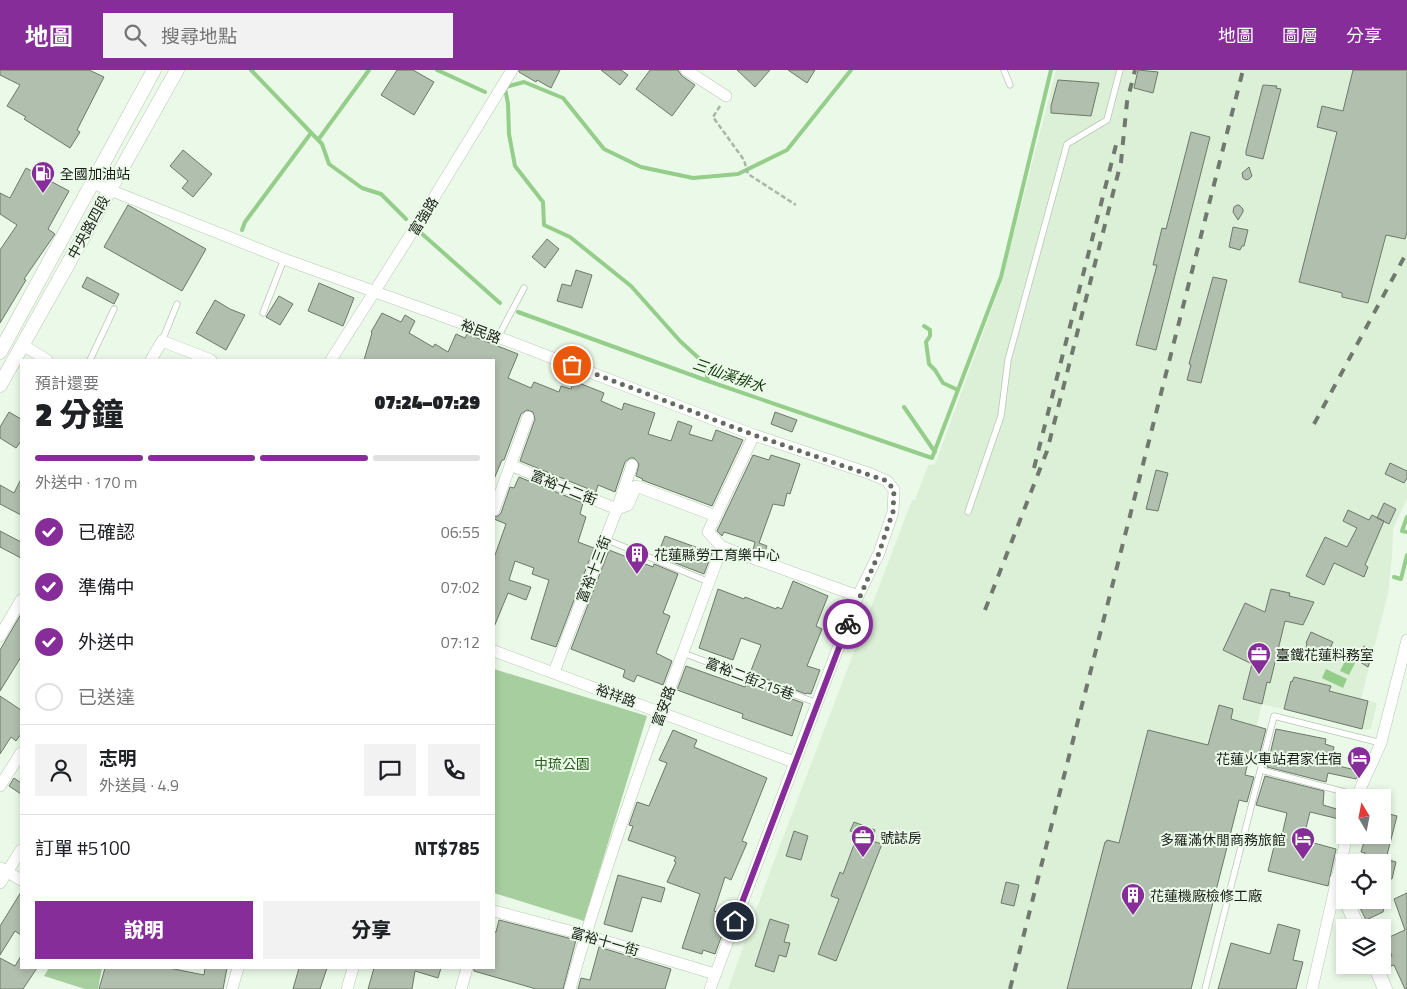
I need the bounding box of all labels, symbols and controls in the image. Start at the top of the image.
search box [103,13,453,58]
text: 地圖 [25,18,73,54]
icon: search [121,21,149,49]
text: 搜尋地點 [161,21,237,50]
text: 地圖 [1218,22,1254,49]
text: 圖層 [1282,22,1318,49]
text: 分享 [1346,22,1382,49]
fuel station icon: 全國加油站 [30,160,56,194]
place label: 全國加油站 [60,163,130,184]
street label: 中央路四段 [62,191,114,263]
street label: 富強路 [403,193,443,239]
street label: 裕民路 [458,314,504,348]
pin [551,344,593,386]
icon: bag [558,351,586,379]
water label: 三仙溪排水 [690,352,769,398]
text: 預計還要 [35,371,99,395]
text: 07:24–07:29 [375,387,480,416]
text: 2 分鐘 [35,390,123,438]
street label: 富裕十二街 [528,464,600,510]
text: 外送中 · 170 m [35,470,137,494]
text: 已確認 [78,517,135,546]
icon: check [35,518,63,546]
text: 06:55 [441,520,480,544]
street label: 富裕十三街 [571,533,615,605]
building icon: 花蓮縣勞工育樂中心 [624,541,650,575]
place label: 花蓮縣勞工育樂中心 [654,544,780,565]
text: 準備中 [78,572,135,601]
icon: check [35,573,63,601]
text: 07:02 [441,575,480,599]
courier [823,599,873,649]
icon: bike [834,610,862,638]
text: 外送中 [78,627,135,656]
icon: check [35,628,63,656]
text: 07:12 [441,630,480,654]
office icon: 臺鐵花蓮料務室 [1246,641,1272,675]
place label: 臺鐵花蓮料務室 [1276,644,1374,665]
street label: 富裕二街215巷 [703,651,797,705]
street label: 裕祥路 [593,678,639,712]
text: 已送達 [78,682,135,711]
street label: 富安路 [646,683,680,729]
text: 志明 [99,743,137,772]
button: person [35,744,87,796]
button: chat [364,744,416,796]
button: phone [428,744,480,796]
hotel icon: 花蓮火車站君家住宿 [1346,745,1372,779]
place label: 花蓮火車站君家住宿 [1216,748,1342,769]
park label: 中琉公園 [534,753,590,774]
text: 外送員 · 4.9 [99,773,179,797]
north arrow [1336,789,1391,844]
map controls [1336,789,1391,974]
office icon: 號誌房 [850,824,876,858]
hotel icon: 多羅滿休閒商務旅館 [1290,826,1316,860]
place label: 號誌房 [880,827,922,848]
place label: 多羅滿休閒商務旅館 [1160,829,1286,850]
text: 訂單 #5100 [35,833,130,862]
text: NT$785 [414,833,480,862]
button: locate [1336,854,1391,909]
building icon: 花蓮機廠檢修工廠 [1120,882,1146,916]
place label: 花蓮機廠檢修工廠 [1150,885,1262,906]
pin [714,900,756,942]
button: 說明 [35,901,253,959]
button: 分享 [263,901,480,959]
icon: home [721,907,749,935]
button: layers [1336,919,1391,974]
street label: 富裕十一街 [568,921,642,961]

